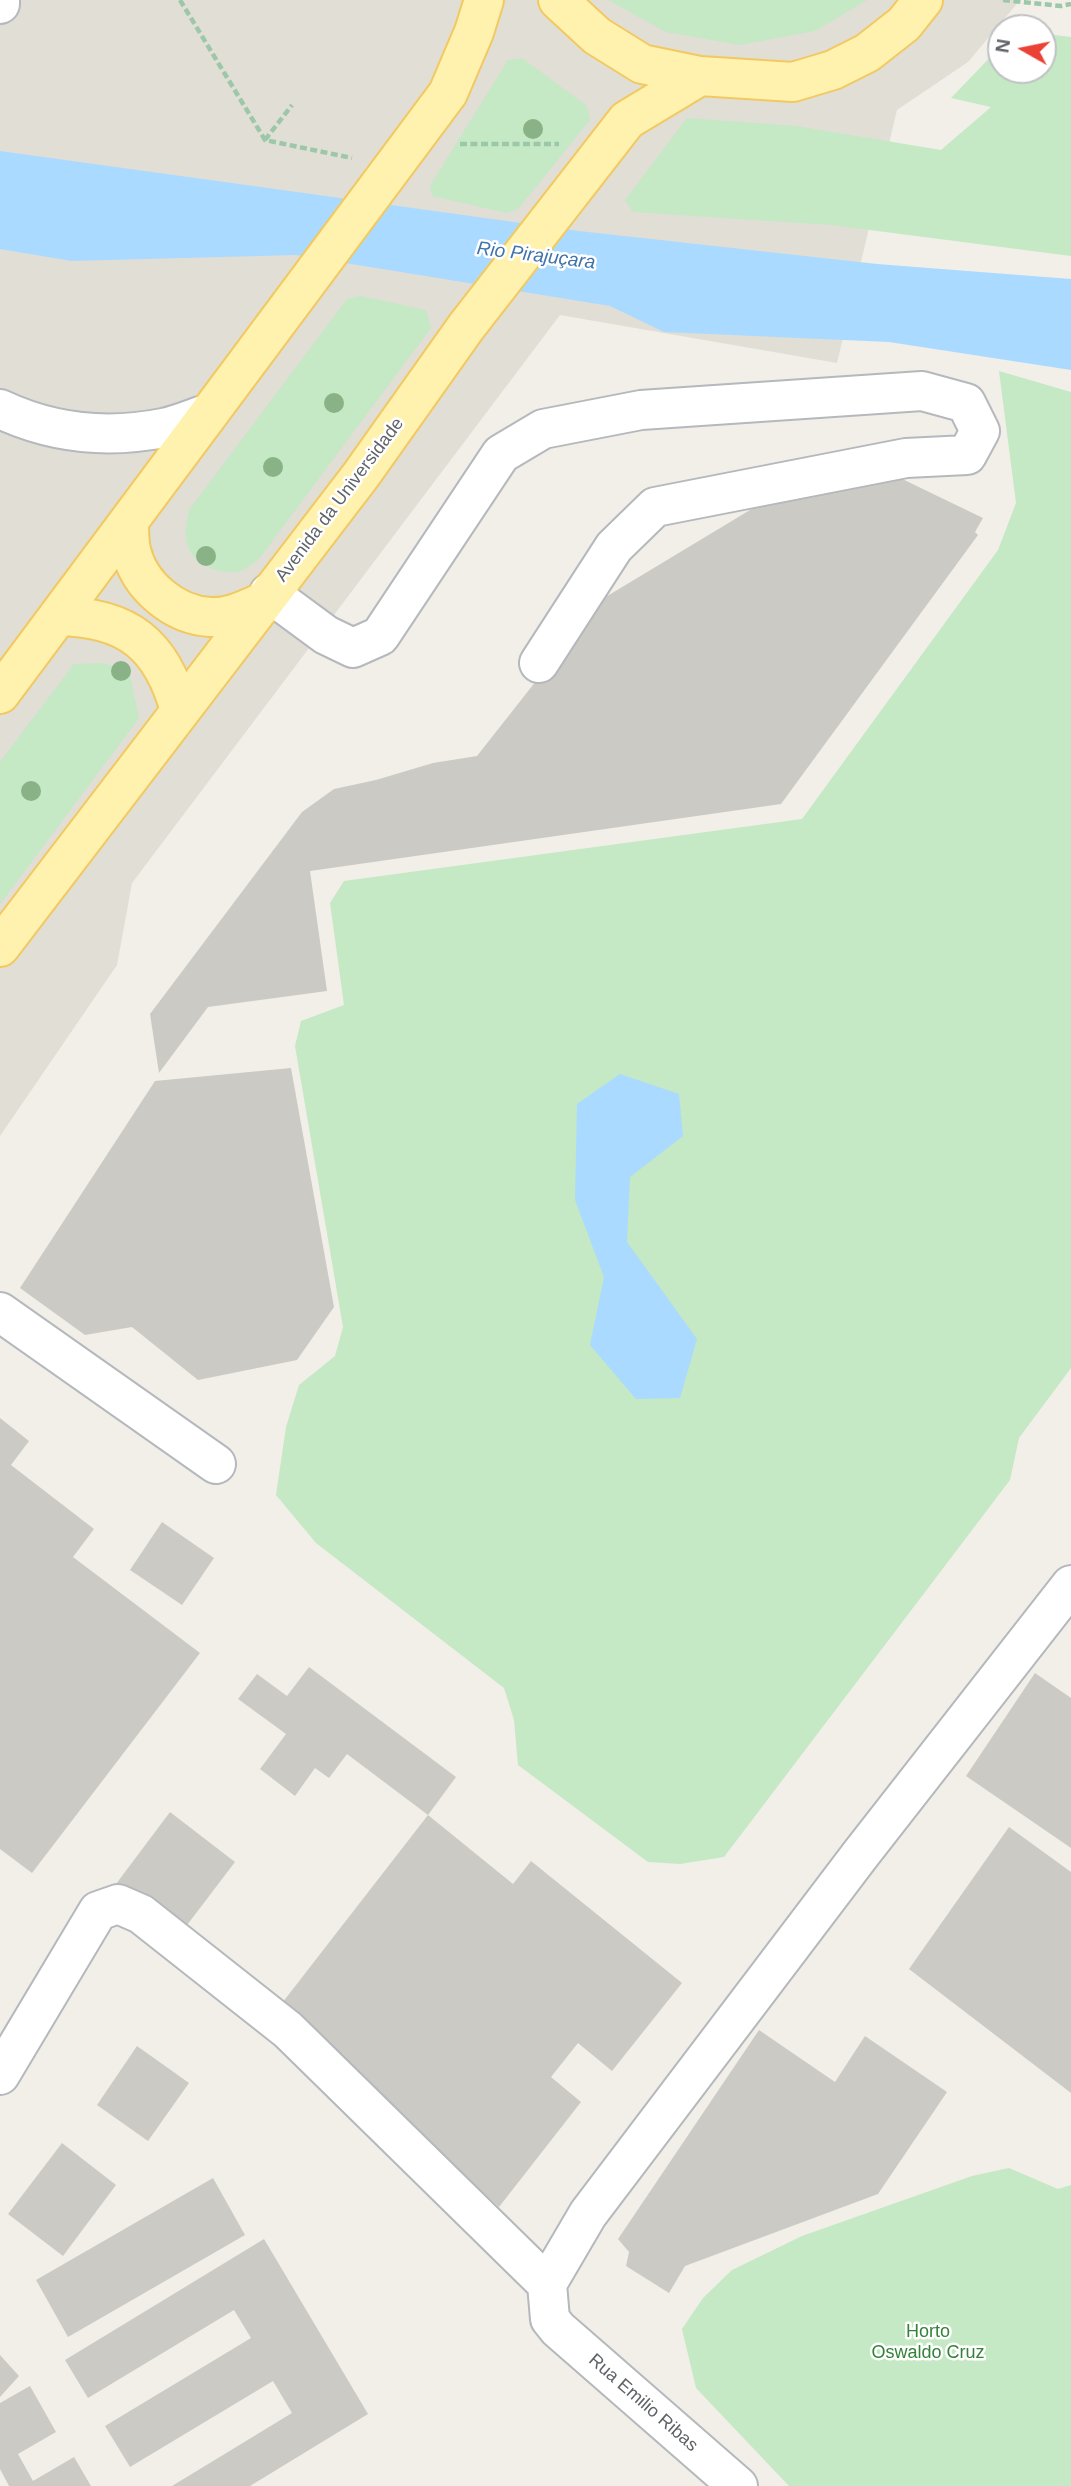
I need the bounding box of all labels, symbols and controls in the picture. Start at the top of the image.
north arrow [987,14,1057,84]
text: N [991,38,1014,54]
water label: Rio Pirajuçara [475,237,597,275]
street label: Avenida da Universidade [271,414,409,586]
park label: Horto Oswaldo Cruz [871,2321,985,2364]
street label: Rua Emilio Ribas [584,2350,702,2456]

